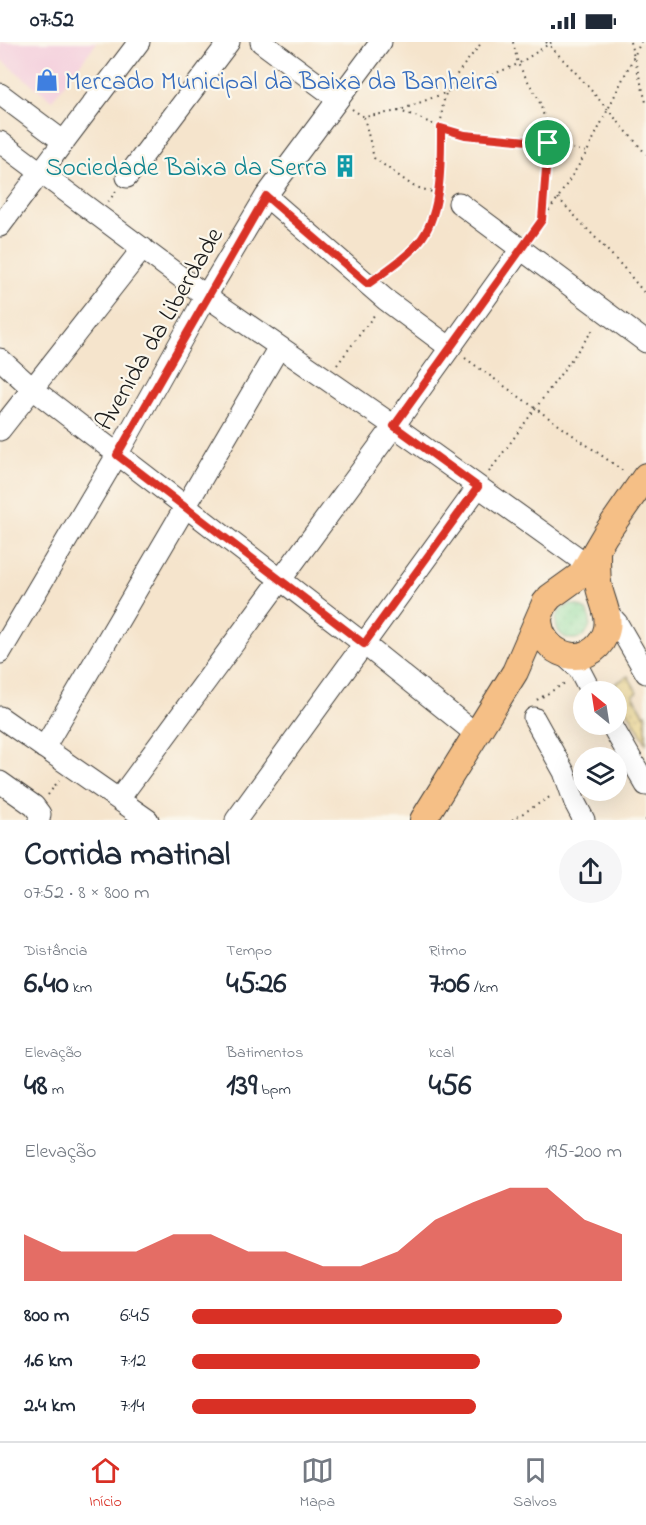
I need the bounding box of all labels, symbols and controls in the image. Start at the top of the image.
text: 07:52 [30,5,74,37]
place label: Mercado Municipal da Baixa da Banheira [65,64,498,102]
shop icon: Mercado Municipal da Baixa da Banheira [34,67,60,93]
pin [522,117,573,168]
icon: arrive [531,126,564,159]
place label: Sociedade Baixa da Serra [45,150,327,188]
building icon: Sociedade Baixa da Serra [332,153,358,179]
street label: Avenida da Liberdade [87,221,234,438]
north arrow [573,681,627,735]
map controls [573,681,627,801]
button: layers [573,747,627,801]
text: Corrida matinal [24,832,230,880]
button: share [559,840,622,903]
text: 07:52 · 8 × 800 m [24,879,150,908]
text: Distância [24,939,87,963]
text: Tempo [226,939,272,963]
text: Ritmo [429,939,467,963]
text: 6.40 [24,963,69,1007]
text: 45:26 [226,963,287,1007]
text: 7:06 [429,963,470,1007]
text: km [69,976,92,1000]
text: /km [470,976,498,1000]
text: Elevação [24,1041,82,1065]
text: Batimentos [226,1041,303,1065]
text: kcal [429,1041,454,1065]
text: 48 [24,1065,48,1109]
text: 139 [226,1065,257,1109]
text: 456 [429,1065,471,1109]
text: m [48,1078,64,1102]
text: bpm [257,1078,291,1102]
text: Elevação [24,1138,96,1167]
text: 195–200 m [545,1138,622,1167]
text: 800 m [24,1302,69,1331]
text: 6:45 [120,1302,150,1331]
text: 1.6 km [24,1347,73,1376]
text: 7:12 [120,1347,146,1376]
text: 2.4 km [24,1392,76,1421]
text: 7:14 [120,1392,145,1421]
tab: Início [89,1454,122,1514]
tab: Mapa [300,1454,335,1514]
tab: Salvos [513,1454,557,1514]

